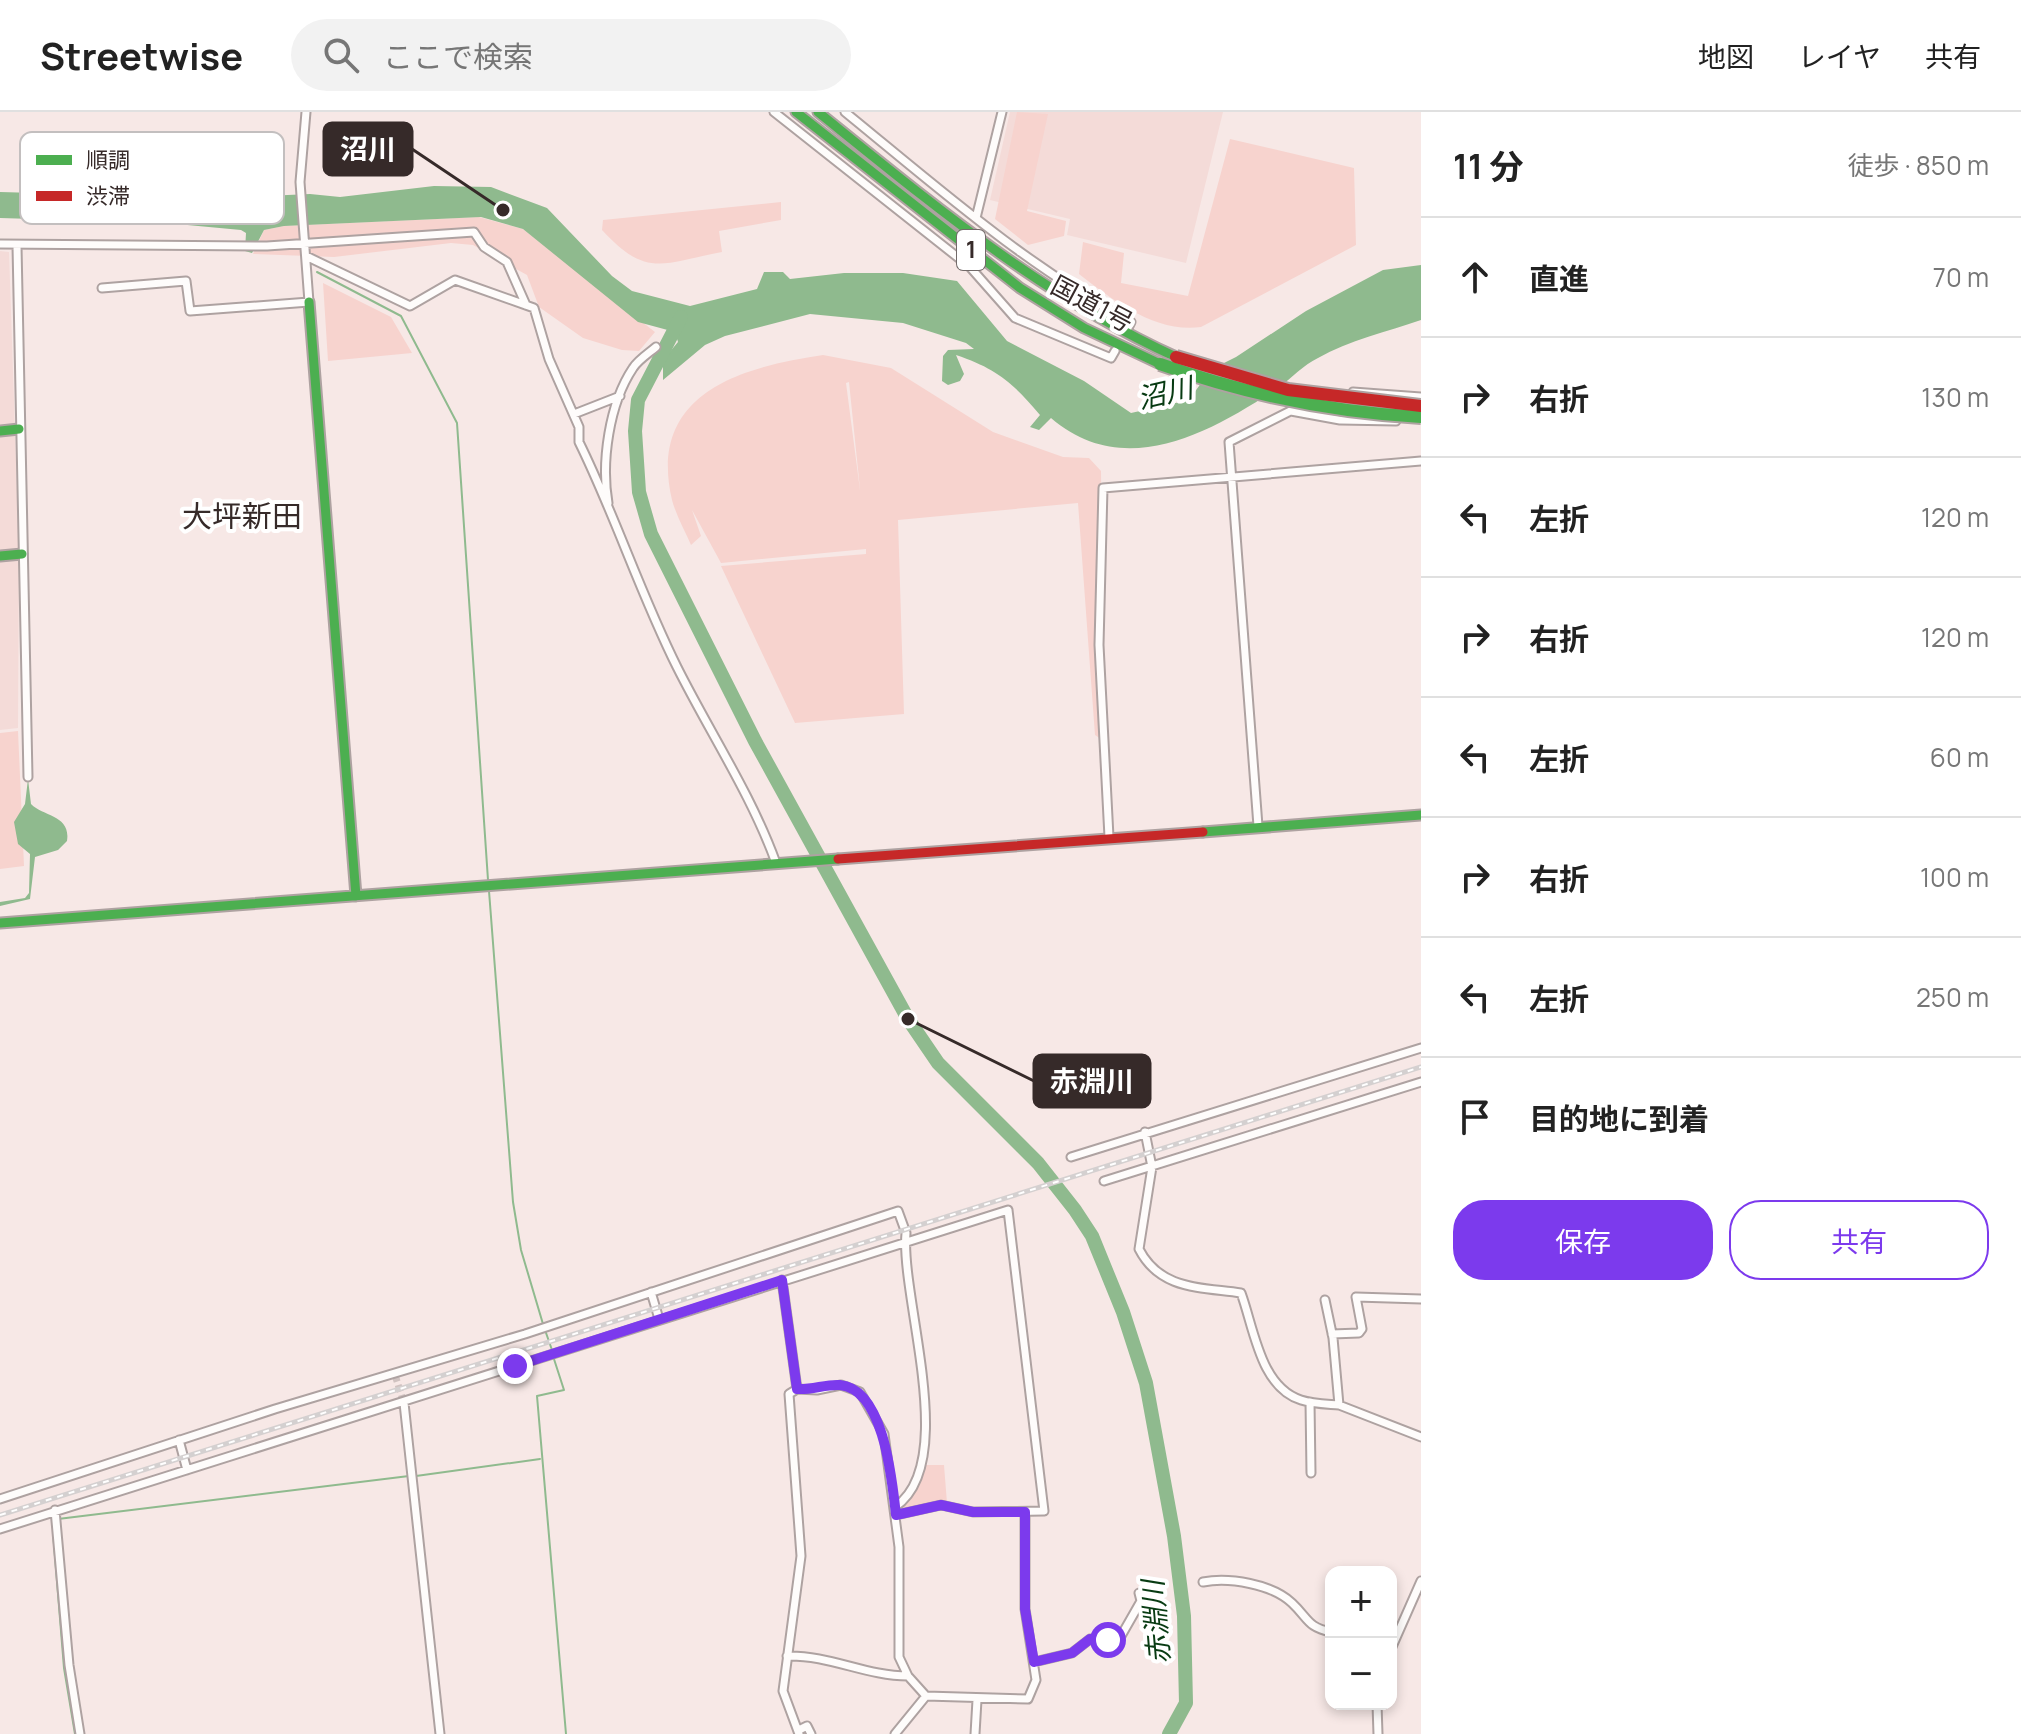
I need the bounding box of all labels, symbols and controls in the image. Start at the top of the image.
search box [291,19,851,91]
text: Streetwise [40,29,243,81]
icon: search [319,33,363,77]
text: ここで検索 [383,36,533,77]
text: 地図 [1698,37,1754,75]
text: レイヤ [1798,37,1881,75]
text: 共有 [1925,37,1981,75]
callout: 沼川 [324,123,412,175]
text: 沼川 [340,129,396,167]
legend [20,132,284,224]
text: 11 分 [1453,143,1524,189]
text: 順調 [86,145,130,175]
text: 徒歩 · 850 m [1847,147,1989,183]
text: 渋滞 [86,181,130,211]
road number: 1 [957,230,985,270]
icon: ahead [1453,255,1497,299]
text: 直進 [1529,258,1589,299]
text: 70 m [1933,259,1989,295]
street label: 国道1号 [1045,267,1140,340]
water label: 沼川 [1133,367,1199,417]
icon: right [1453,375,1497,419]
text: 右折 [1529,378,1589,419]
text: 130 m [1921,379,1989,415]
district label: 大坪新田 [182,495,302,536]
icon: left [1453,495,1497,539]
text: 左折 [1529,498,1589,539]
text: 120 m [1921,499,1989,535]
icon: right [1453,615,1497,659]
text: 右折 [1529,618,1589,659]
text: 120 m [1921,619,1989,655]
icon: left [1453,735,1497,779]
text: 左折 [1529,738,1589,779]
text: 60 m [1930,739,1989,775]
icon: right [1453,855,1497,899]
text: 右折 [1529,858,1589,899]
text: 100 m [1920,859,1989,895]
icon: left [1453,975,1497,1019]
text: 左折 [1529,978,1589,1019]
text: 250 m [1916,979,1989,1015]
callout: 赤淵川 [1034,1055,1150,1107]
text: 赤淵川 [1050,1061,1134,1099]
icon: arrive [1453,1095,1497,1139]
text: 目的地に到着 [1529,1098,1709,1139]
button: 保存 [1453,1200,1713,1280]
button: 共有 [1729,1200,1989,1280]
route end [497,1348,533,1384]
map controls [1325,1566,1397,1710]
button: + [1325,1566,1397,1638]
water label: 赤淵川 [1132,1576,1178,1666]
route start [1090,1622,1126,1658]
button: − [1325,1638,1397,1710]

